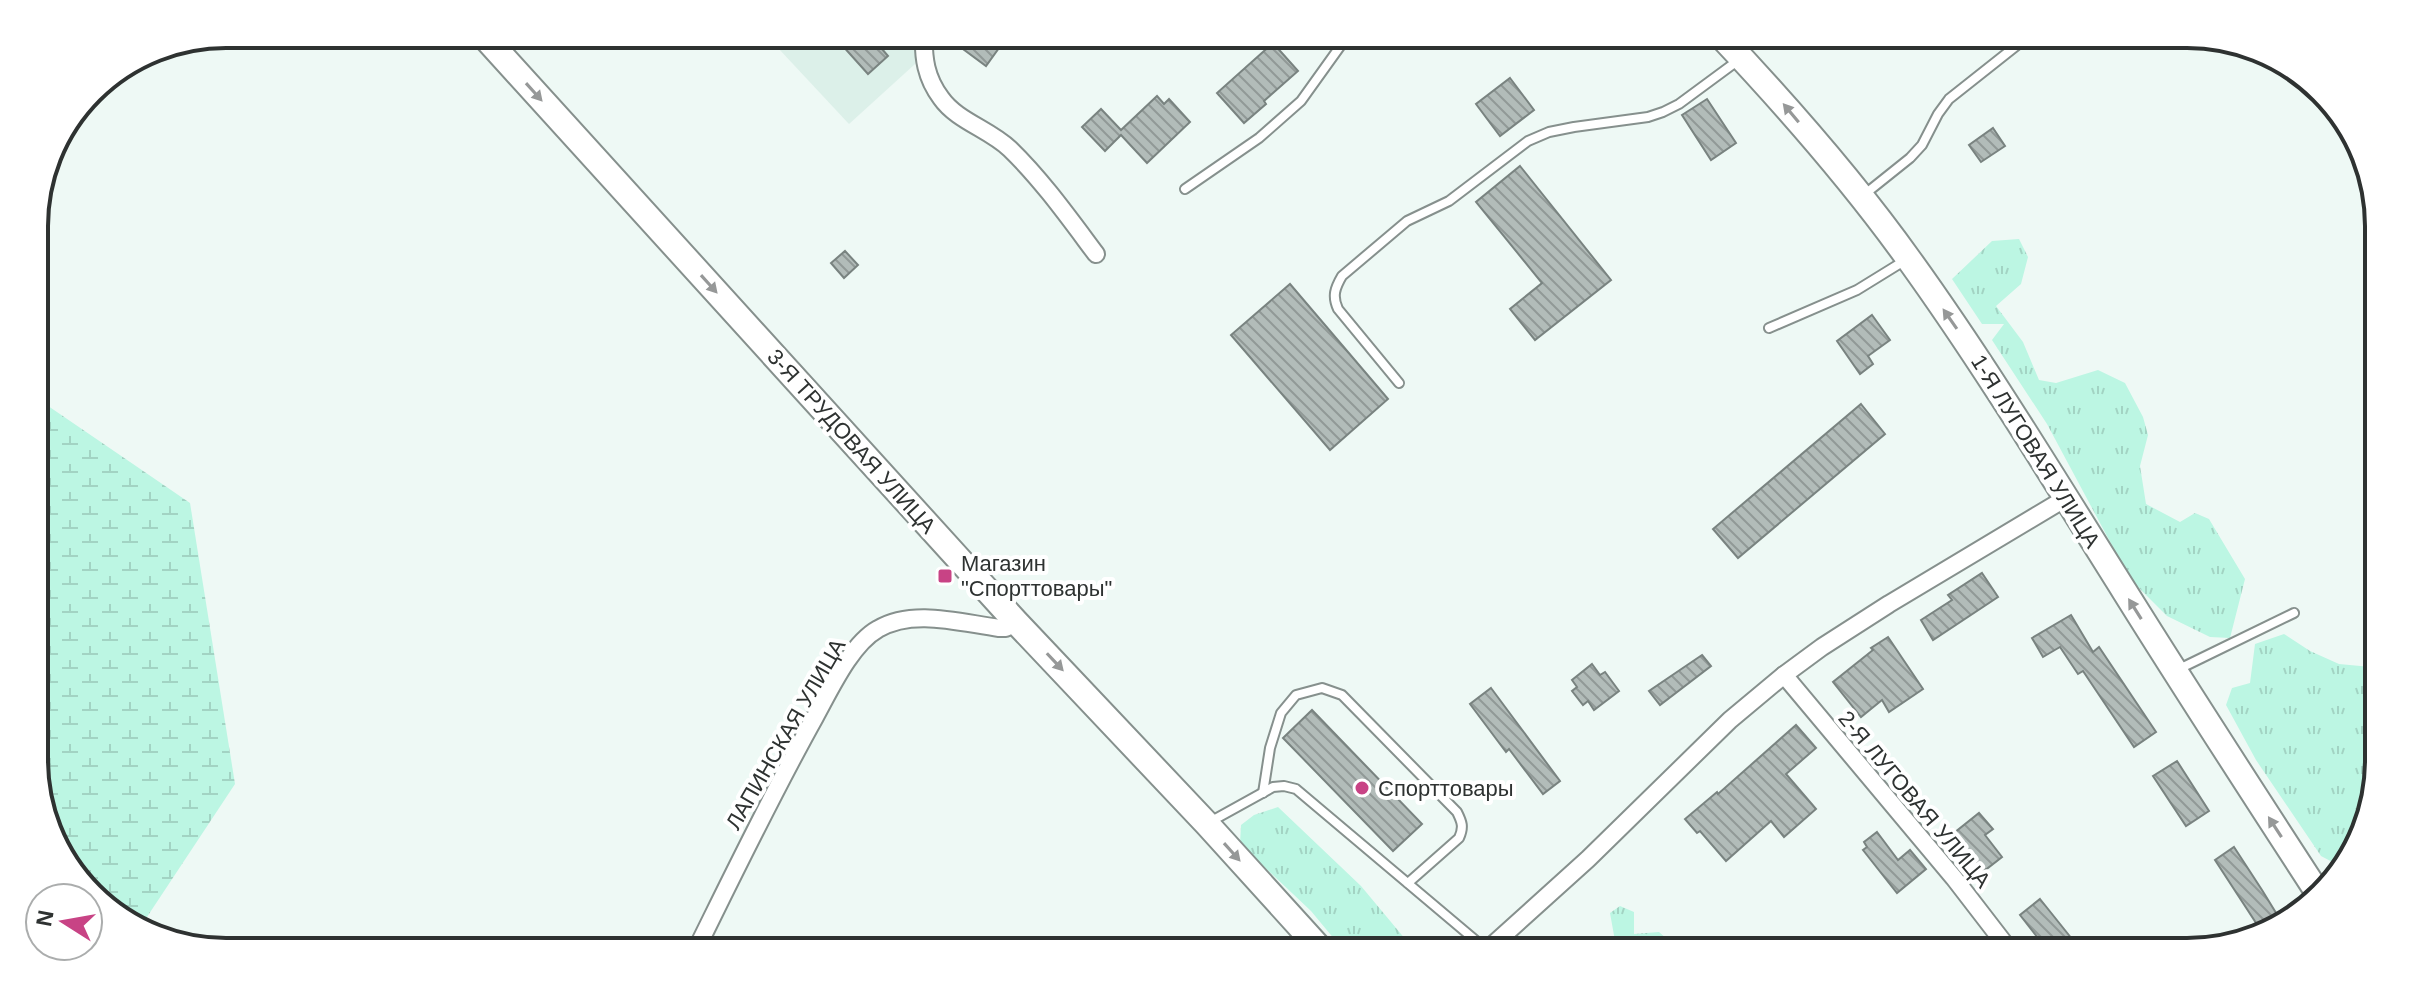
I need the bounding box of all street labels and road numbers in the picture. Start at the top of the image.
street label: 3-Я ТРУДОВАЯ УЛИЦА [762,344,941,539]
street label: 1-Я ЛУГОВАЯ УЛИЦА [1966,350,2105,553]
street label: ЛАПИНСКАЯ УЛИЦА [721,634,850,834]
street label: 2-Я ЛУГОВАЯ УЛИЦА [1833,706,1996,893]

